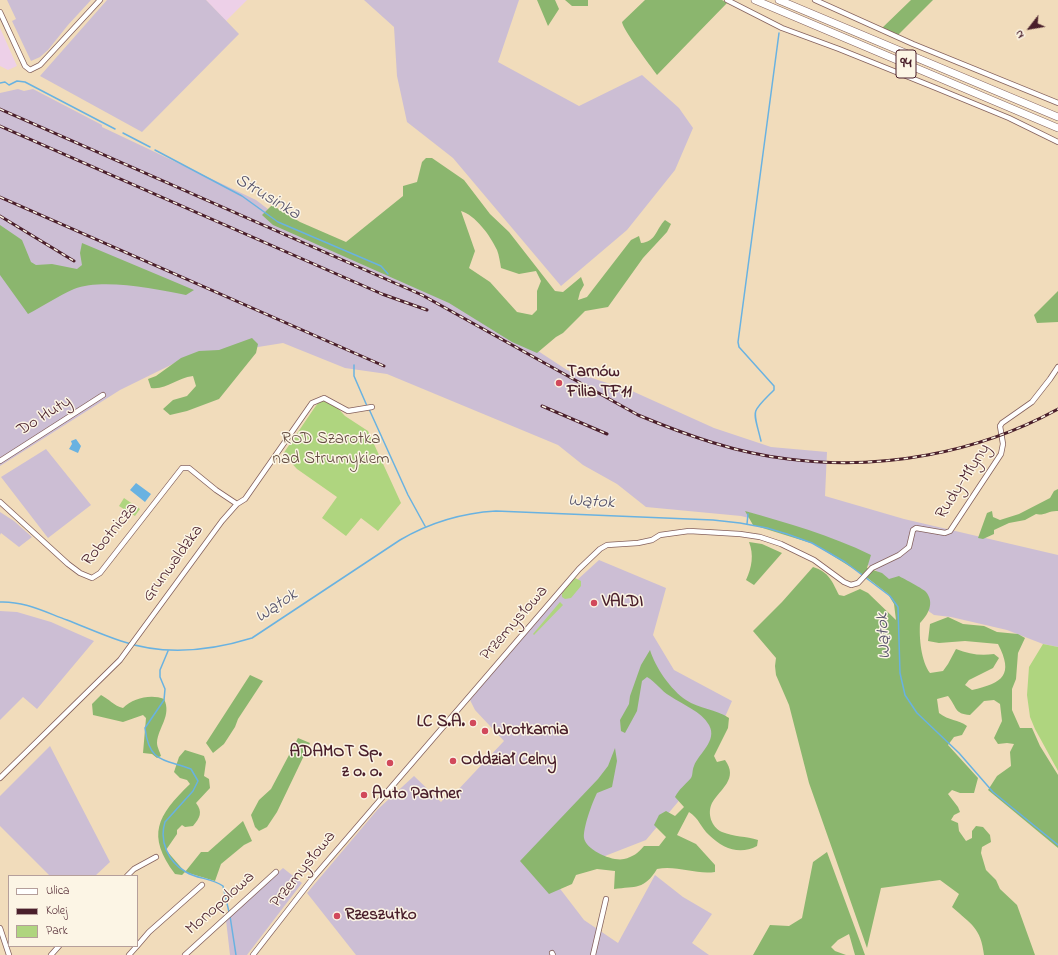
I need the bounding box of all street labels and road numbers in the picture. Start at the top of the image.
road number: 94 [896,50,916,78]
street label: Do Huty [14,392,76,442]
street label: Rudy-Młyny [932,440,996,524]
street label: Robotnicza [79,499,143,571]
street label: Grunwaldzka [139,521,209,607]
street label: Przemysłowa [477,582,553,666]
street label: Przemysłowa [267,827,341,913]
street label: Monopolowa [182,868,260,940]

